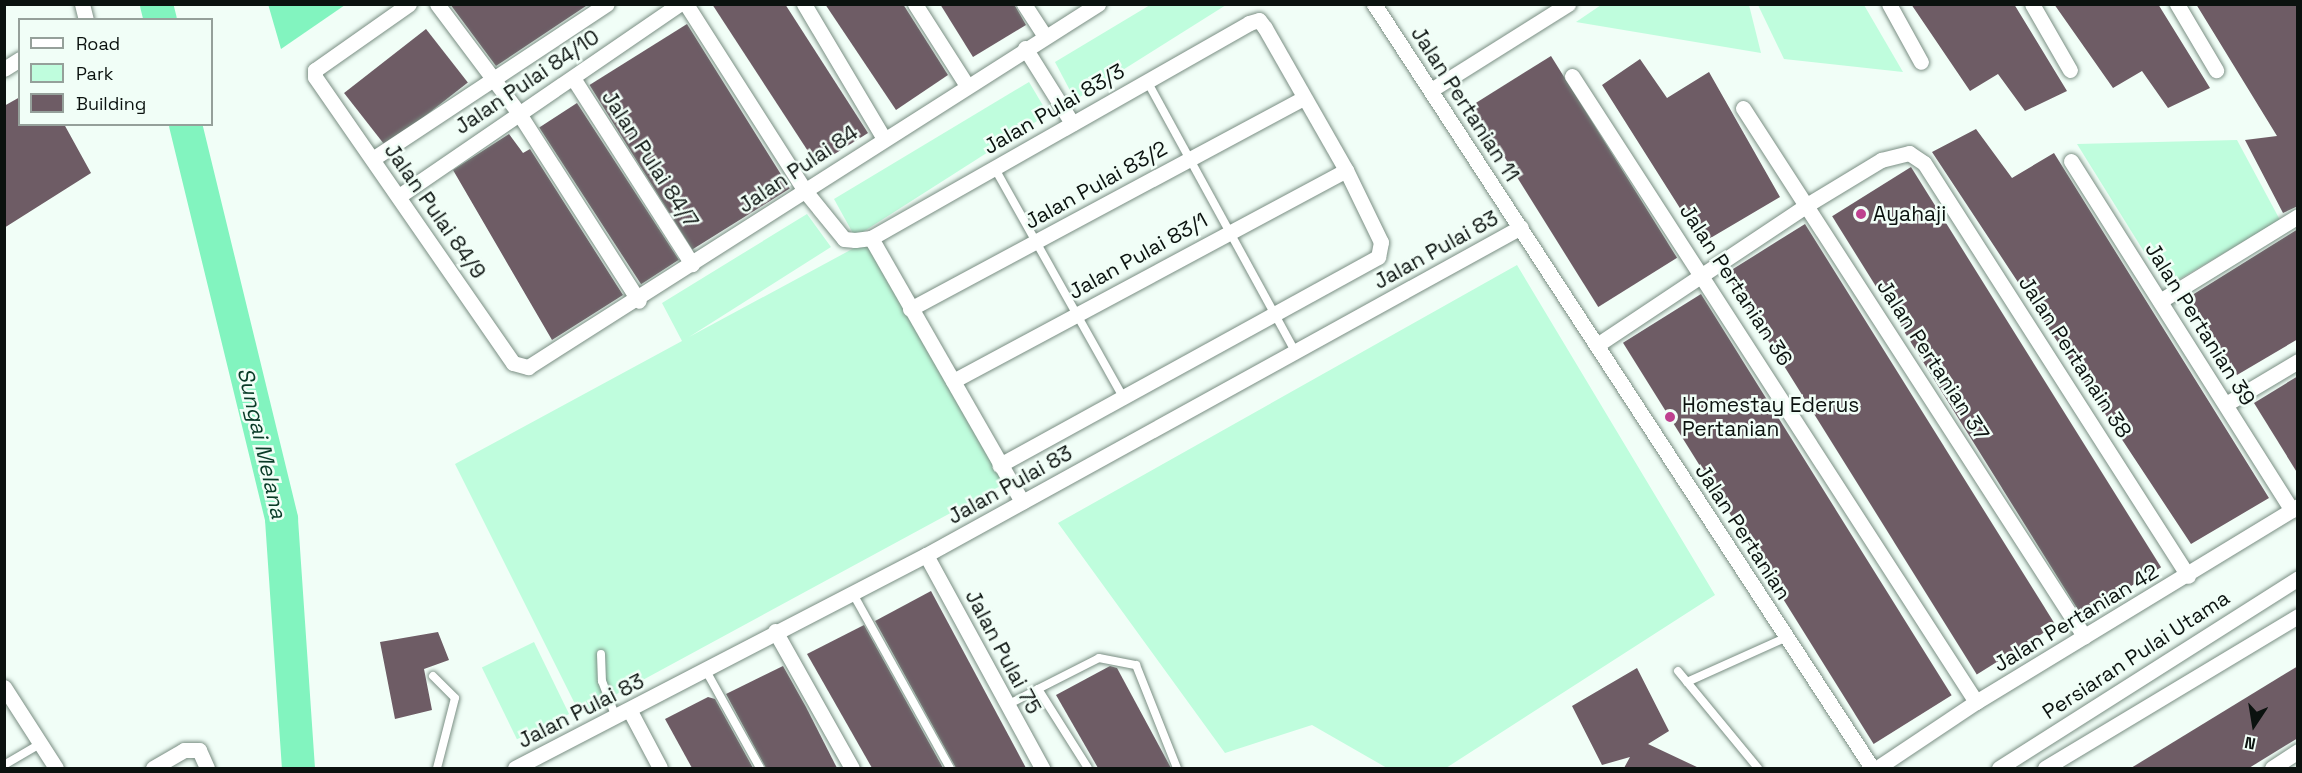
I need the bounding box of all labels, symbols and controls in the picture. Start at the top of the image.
legend [18,18,213,126]
street label: Jalan Pertanian 11 [1405,22,1525,186]
street label: Jalan Pulai 84/10 [450,24,604,140]
text: Road [76,32,120,55]
street label: Jalan Pulai 83/3 [979,58,1129,160]
text: Park [76,62,113,85]
street label: Jalan Pulai 84/7 [596,86,704,232]
text: Building [76,92,146,115]
street label: Jalan Pulai 84 [733,120,863,218]
street label: Jalan Pulai 83/2 [1020,135,1172,235]
street label: Jalan Pulai 84/9 [379,138,491,284]
street label: Jalan Pertanian 36 [1674,199,1798,371]
place label: Ayahaji [1873,201,1946,227]
street label: Jalan Pulai 83 [1369,205,1503,295]
street label: Jalan Pulai 83/1 [1064,207,1212,305]
marker: Ayahaji [1854,207,1868,221]
street label: Jalan Pertanian 39 [2140,238,2260,410]
street label: Jalan Pertanain 38 [2013,271,2137,443]
street label: Jalan Pertanian 37 [1872,275,1994,445]
water label: Sungai Melana [232,365,292,521]
place label: Homestay Ederus Pertanian [1682,392,1859,442]
marker: Homestay Ederus Pertanian [1663,410,1677,424]
street label: Jalan Pulai 83 [943,440,1077,530]
street label: Jalan Pertanian [1690,459,1796,605]
street label: Jalan Pertanian 42 [1989,559,2163,677]
street label: Persiaran Pulai Utama [2038,585,2234,725]
street label: Jalan Pulai 75 [960,586,1046,718]
street label: Jalan Pulai 83 [514,668,648,754]
north arrow [2224,695,2284,755]
text: N [2243,732,2258,754]

